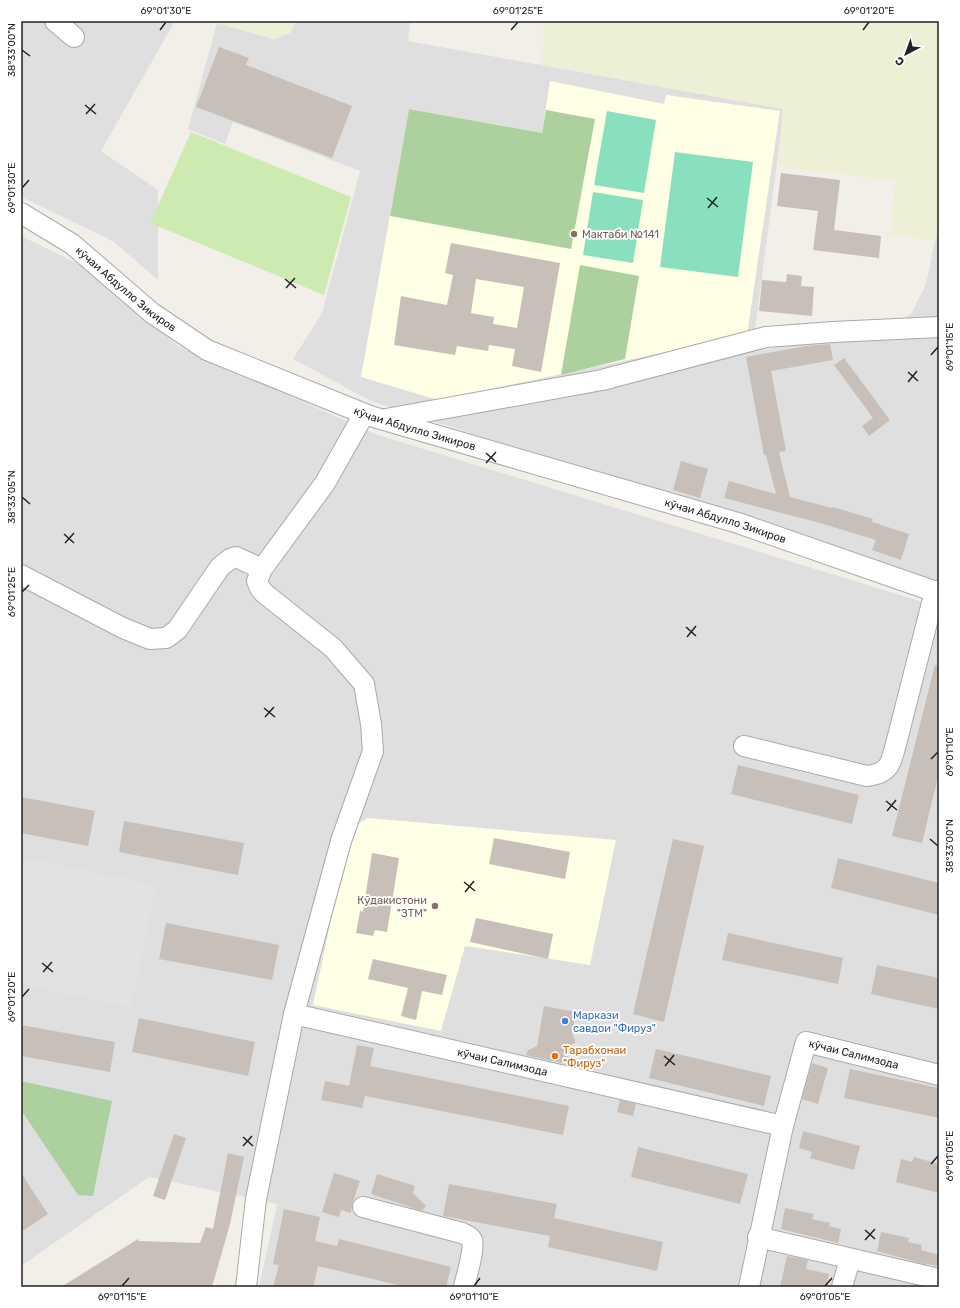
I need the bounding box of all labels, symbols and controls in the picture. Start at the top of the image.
text: 69°01'30"E [141,5,191,17]
text: 69°01'25"E [493,5,543,17]
text: 69°01'20"E [844,5,894,17]
text: 38°33'00"N [6,23,18,77]
north arrow [886,34,926,74]
text: С [892,54,907,69]
text: 69°01'30"E [6,163,18,213]
place label: Мактаби №141 [582,228,659,241]
marker: Мактаби №141 [569,229,579,239]
street label: кӯчаи Абдулло Зикиров [73,244,179,334]
text: 69°01'15"E [944,323,956,371]
street label: кӯчаи Абдулло Зикиров [352,404,477,453]
text: 38°33'05"N [6,470,18,524]
street label: кӯчаи Абдулло Зикиров [663,496,788,546]
text: 69°01'25"E [6,567,18,617]
text: 69°01'10"E [944,727,956,777]
text: 38°33'00"N [944,819,956,873]
place label: Кӯдакистони "ЗТМ" [357,894,427,920]
marker: Кӯдакистони "ЗТМ" [430,901,440,911]
text: 69°01'20"E [6,972,18,1022]
place label: Маркази савдои "Фируз" [573,1009,656,1035]
marker: Маркази савдои "Фируз" [560,1016,570,1026]
street label: кӯчаи Салимзода [807,1037,900,1072]
place label: Тарабхонаи "Фируз" [563,1044,626,1070]
street label: кӯчаи Салимзода [456,1046,549,1079]
marker: Тарабхонаи "Фируз" [550,1051,560,1061]
text: 69°01'05"E [944,1131,956,1181]
text: 69°01'15"E [98,1291,146,1303]
text: 69°01'10"E [449,1291,499,1303]
text: 69°01'05"E [800,1291,850,1303]

